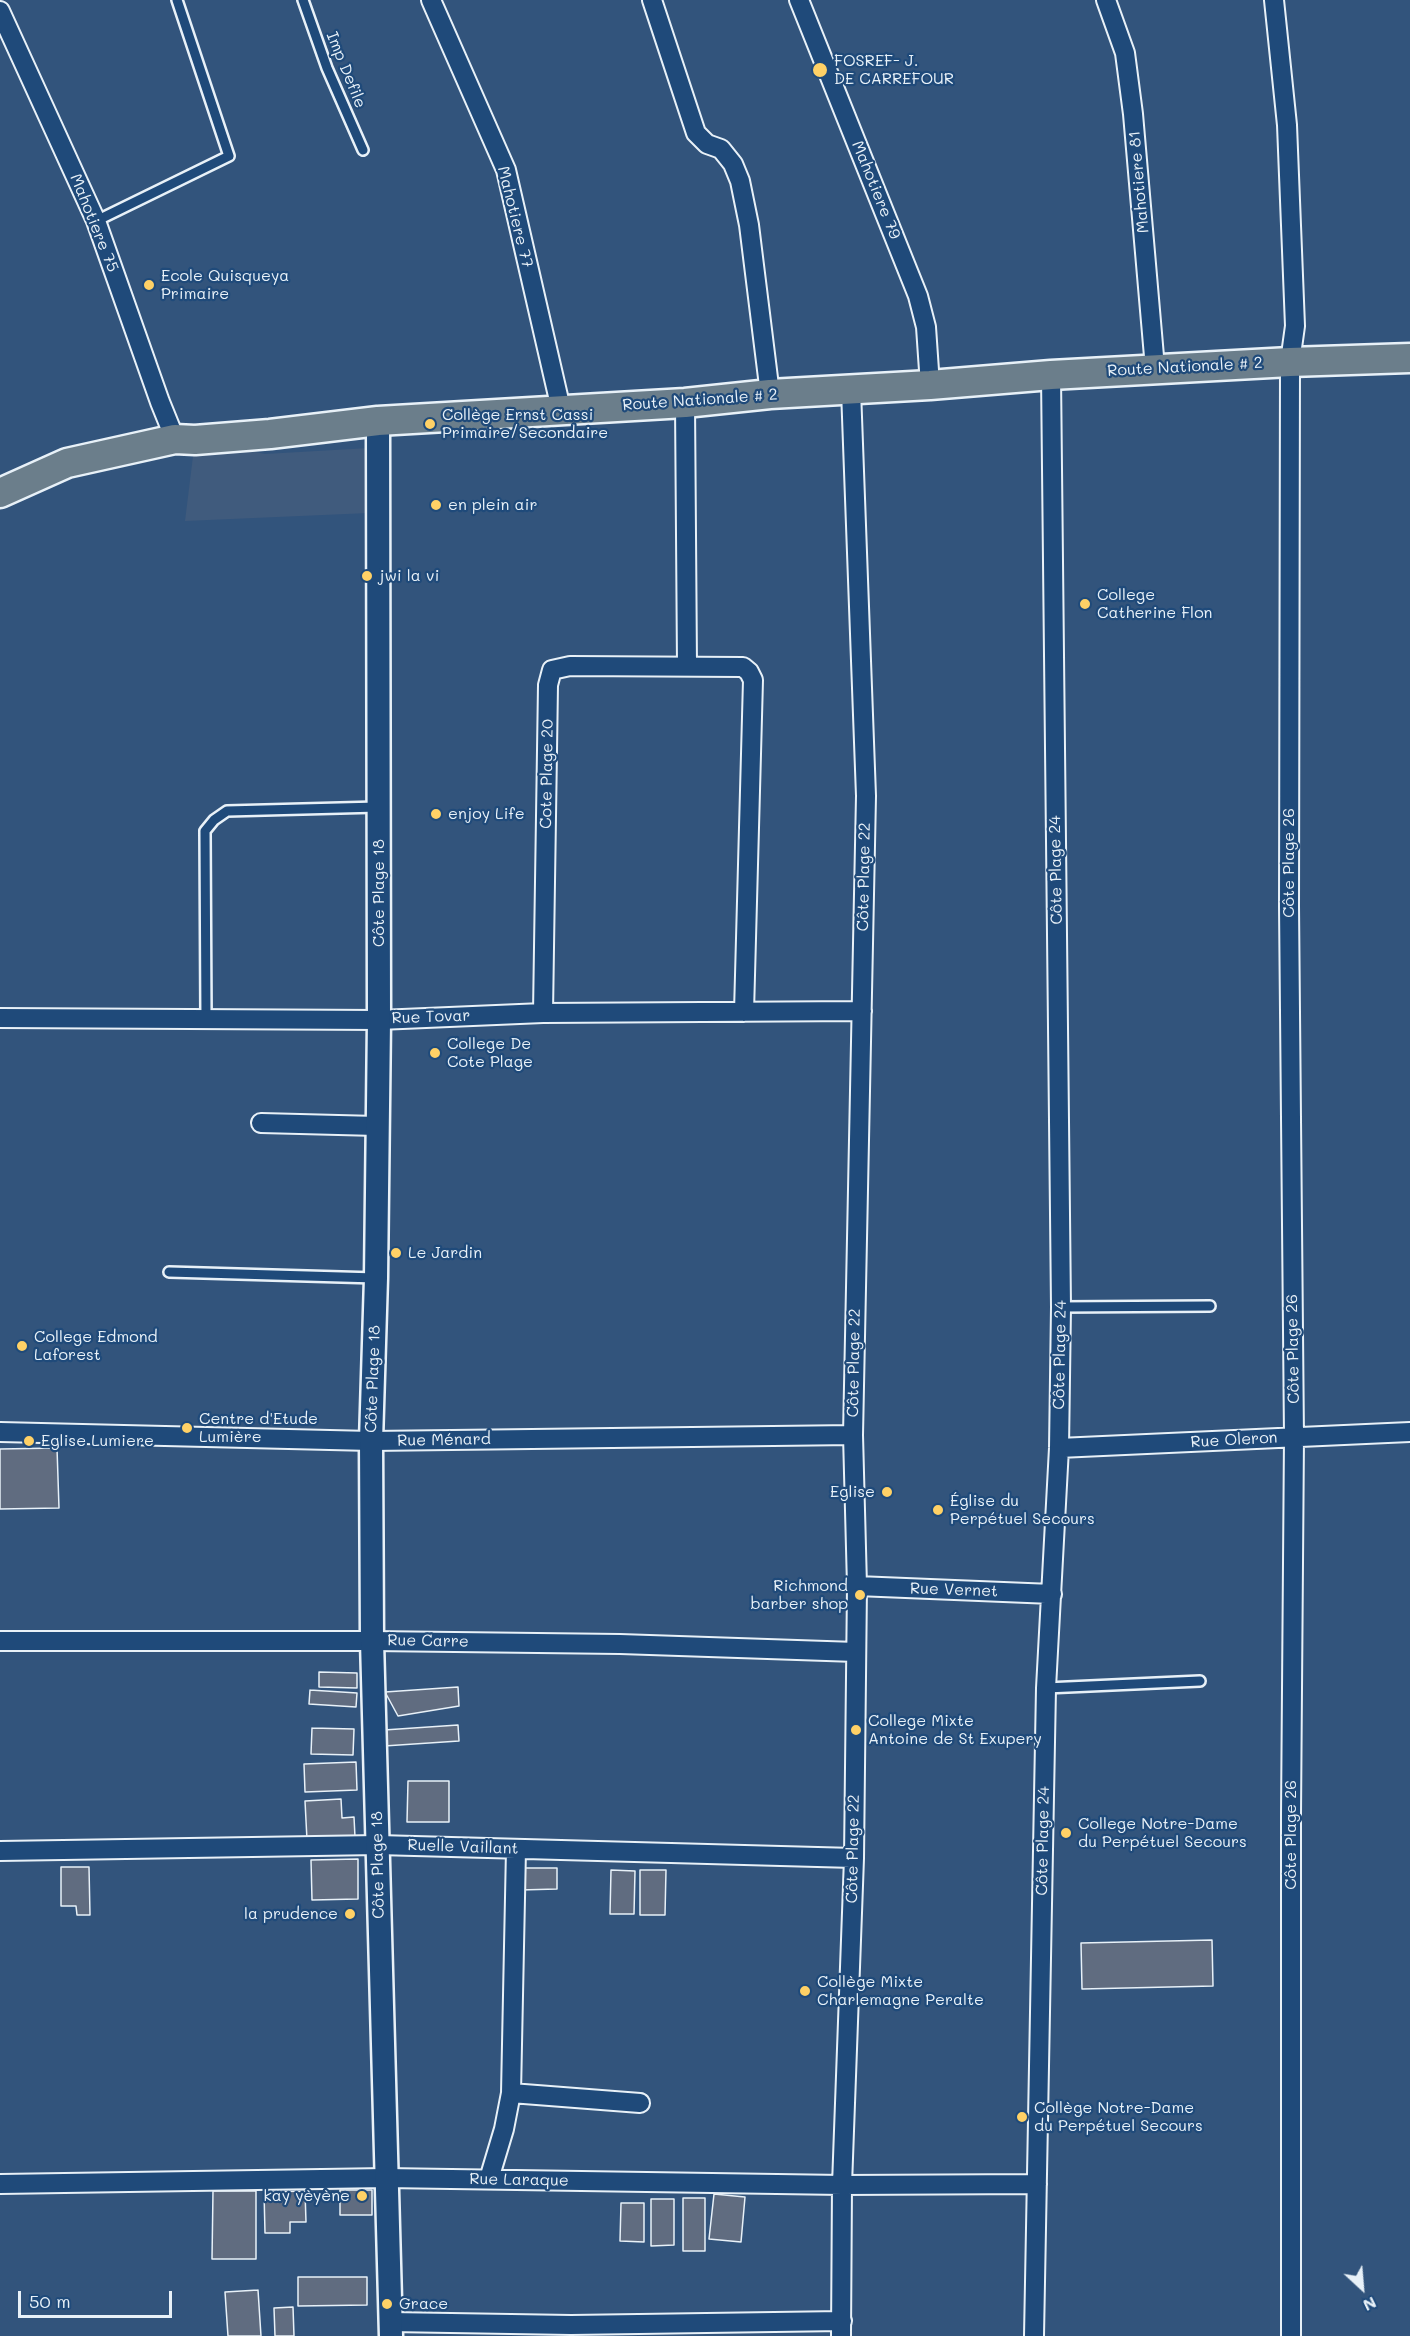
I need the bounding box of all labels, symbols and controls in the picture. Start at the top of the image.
street label: Imp Defile [322,29,370,111]
place label: FOSREF- J. DE CARREFOUR [834,51,954,89]
marker: FOSREF- J. DE CARREFOUR [811,61,829,79]
street label: Mahotiere 81 [1125,130,1153,234]
street label: Mahotiere 79 [848,138,904,242]
street label: Mahotiere 77 [493,164,537,270]
street label: Mahotiere 75 [66,171,122,275]
place label: Ecole Quisqueya Primaire [161,266,289,304]
marker: Ecole Quisqueya Primaire [142,278,156,292]
street label: Route Nationale # 2 [1107,353,1263,381]
street label: Route Nationale # 2 [622,385,778,415]
place label: Collège Ernst Cassi Primaire/Secondaire [442,405,608,443]
marker: Collège Ernst Cassi Primaire/Secondaire [423,417,437,431]
place label: en plein air [448,495,537,515]
marker: en plein air [429,498,443,512]
place label: jwi la vi [379,566,439,586]
marker: jwi la vi [360,569,374,583]
place label: College Catherine Flon [1097,585,1212,623]
marker: College Catherine Flon [1078,597,1092,611]
street label: Cote Plage 20 [536,719,558,829]
place label: enjoy Life [448,804,525,824]
marker: enjoy Life [429,807,443,821]
street label: Côte Plage 26 [1279,808,1299,918]
street label: Côte Plage 24 [1045,815,1067,925]
street label: Côte Plage 22 [853,822,875,932]
street label: Côte Plage 18 [369,839,389,947]
street label: Rue Tovar [391,1006,471,1028]
place label: College De Cote Plage [447,1034,533,1072]
marker: College De Cote Plage [428,1046,442,1060]
place label: Le Jardin [408,1243,482,1263]
marker: Le Jardin [389,1246,403,1260]
street label: Côte Plage 26 [1282,1294,1304,1404]
street label: Côte Plage 24 [1049,1300,1071,1410]
street label: Côte Plage 22 [843,1308,865,1418]
street label: Côte Plage 18 [362,1325,384,1433]
place label: College Edmond Laforest [34,1327,158,1365]
marker: College Edmond Laforest [15,1339,29,1353]
place label: Centre d'Etude Lumière [199,1409,318,1447]
marker: Centre d'Etude Lumière [180,1421,194,1435]
street label: Rue Oleron [1190,1428,1278,1452]
street label: Rue Ménard [397,1430,491,1450]
place label: Eglise Lumiere [41,1431,154,1451]
marker: Eglise Lumiere [22,1434,36,1448]
place label: Eglise [830,1482,875,1502]
marker: Eglise [880,1485,894,1499]
place label: Église du Perpétuel Secours [950,1491,1095,1529]
marker: Église du Perpétuel Secours [931,1503,945,1517]
place label: Richmond barber shop [750,1576,848,1614]
street label: Rue Vernet [910,1579,998,1601]
marker: Richmond barber shop [853,1588,867,1602]
street label: Rue Carre [387,1631,469,1651]
place label: College Mixte Antoine de St Exupery [868,1711,1042,1749]
marker: College Mixte Antoine de St Exupery [849,1723,863,1737]
street label: Côte Plage 26 [1281,1780,1301,1890]
street label: Côte Plage 24 [1032,1786,1054,1896]
street label: Côte Plage 22 [842,1794,864,1904]
street label: Côte Plage 18 [367,1811,389,1919]
place label: College Notre-Dame du Perpétuel Secours [1078,1814,1247,1852]
marker: College Notre-Dame du Perpétuel Secours [1059,1826,1073,1840]
street label: Ruelle Vaillant [407,1835,519,1859]
place label: la prudence [244,1904,338,1924]
marker: la prudence [343,1907,357,1921]
place label: Collège Mixte Charlemagne Peralte [817,1972,984,2010]
marker: Collège Mixte Charlemagne Peralte [798,1984,812,1998]
place label: Collège Notre-Dame du Perpétuel Secours [1034,2098,1203,2136]
marker: Collège Notre-Dame du Perpétuel Secours [1015,2110,1029,2124]
street label: Rue Laraque [469,2170,569,2190]
place label: kay yèyène [263,2186,350,2206]
marker: kay yèyène [355,2189,369,2203]
north arrow [1332,2258,1392,2318]
scale bar [21,2279,176,2317]
text: 50 m [29,2289,71,2313]
text: N [1360,2293,1380,2317]
place label: Grace [399,2294,448,2314]
marker: Grace [380,2297,394,2311]

